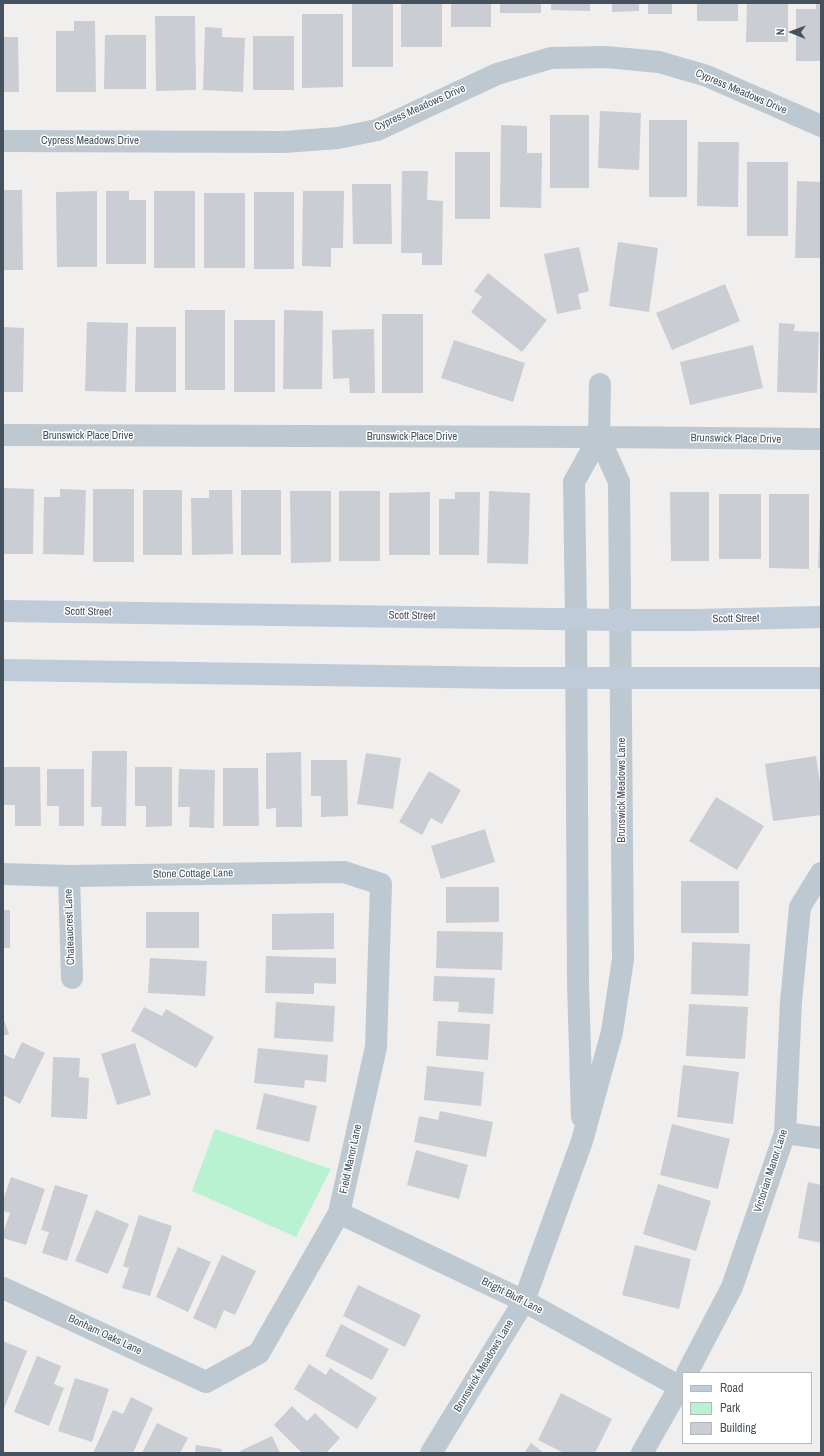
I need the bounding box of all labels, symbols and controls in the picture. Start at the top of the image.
north arrow [772,12,812,52]
text: N [773,28,787,35]
street label: Cypress Meadows Drive [693,67,789,117]
street label: Cypress Meadows Drive [372,82,468,134]
street label: Cypress Meadows Drive [41,134,139,148]
street label: Brunswick Place Drive [43,429,133,443]
street label: Brunswick Place Drive [367,430,457,444]
street label: Brunswick Place Drive [691,432,781,446]
street label: Scott Street [64,605,112,619]
street label: Scott Street [388,609,436,623]
street label: Scott Street [712,612,760,626]
street label: Brunswick Meadows Lane [615,737,629,843]
street label: Stone Cottage Lane [153,867,233,881]
street label: Chateaucrest Lane [62,889,78,965]
street label: Field Manor Lane [337,1123,365,1195]
street label: Victorian Manor Lane [751,1128,791,1214]
street label: Bright Bluff Lane [479,1275,545,1317]
street label: Bonham Oaks Lane [66,1312,144,1358]
street label: Brunswick Meadows Lane [451,1317,517,1415]
legend [682,1372,812,1444]
text: Road [720,1380,744,1396]
text: Park [720,1400,740,1416]
text: Building [720,1420,756,1436]

